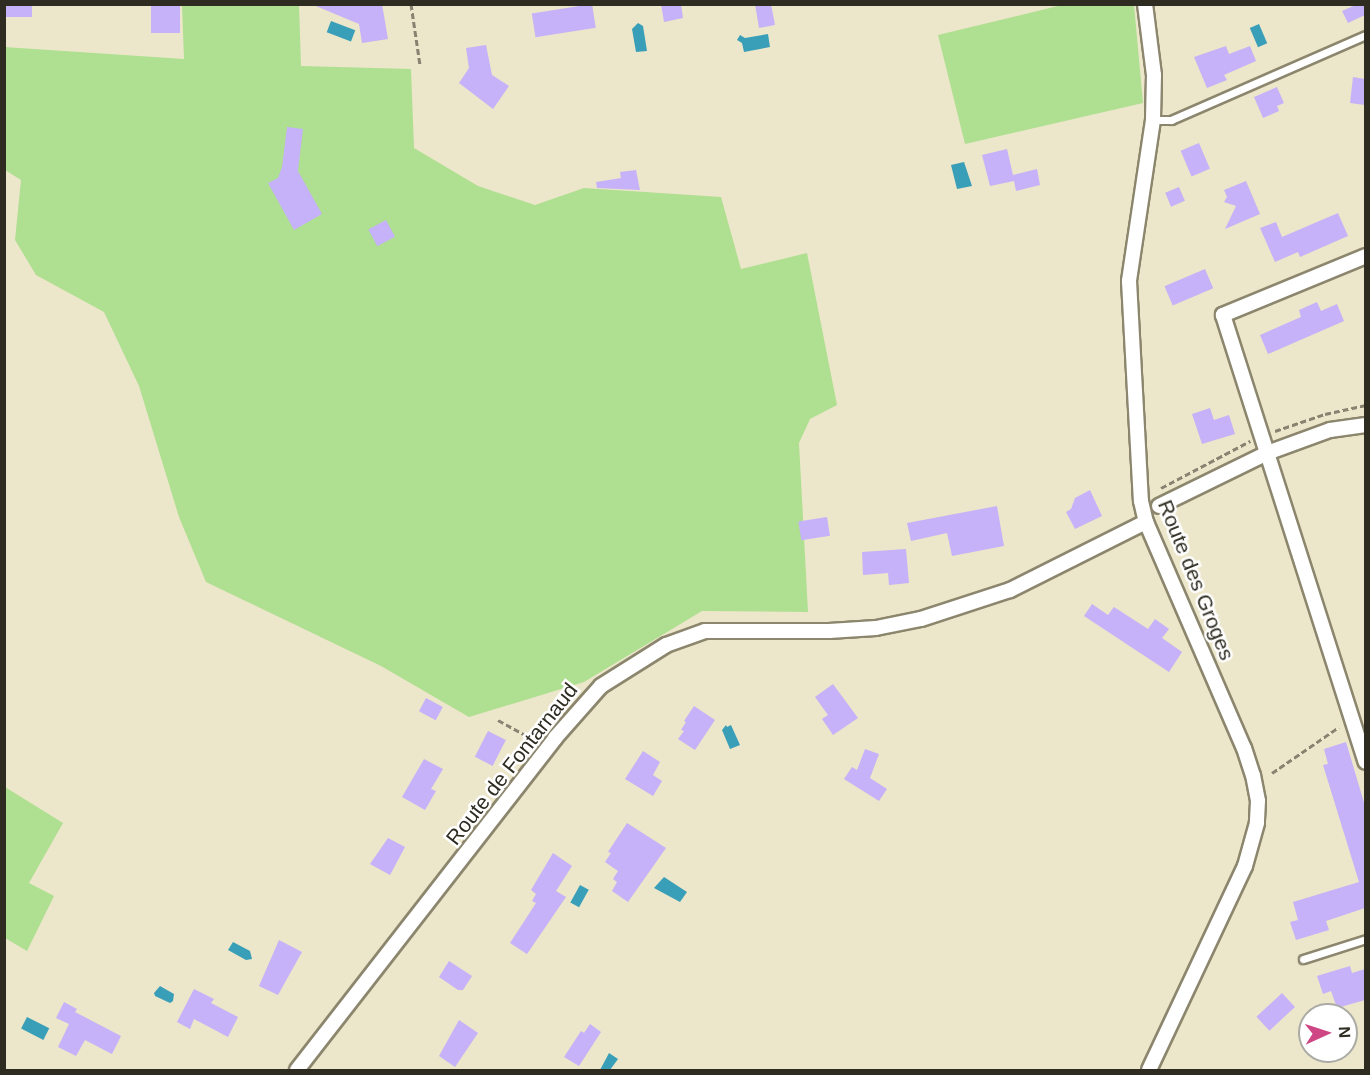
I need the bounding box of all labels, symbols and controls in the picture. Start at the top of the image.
street label: Route des Groges [1152,496,1240,664]
street label: Route de Fontarnaud [441,678,583,850]
north arrow [1298,1003,1358,1063]
text: N [1336,1026,1353,1038]

